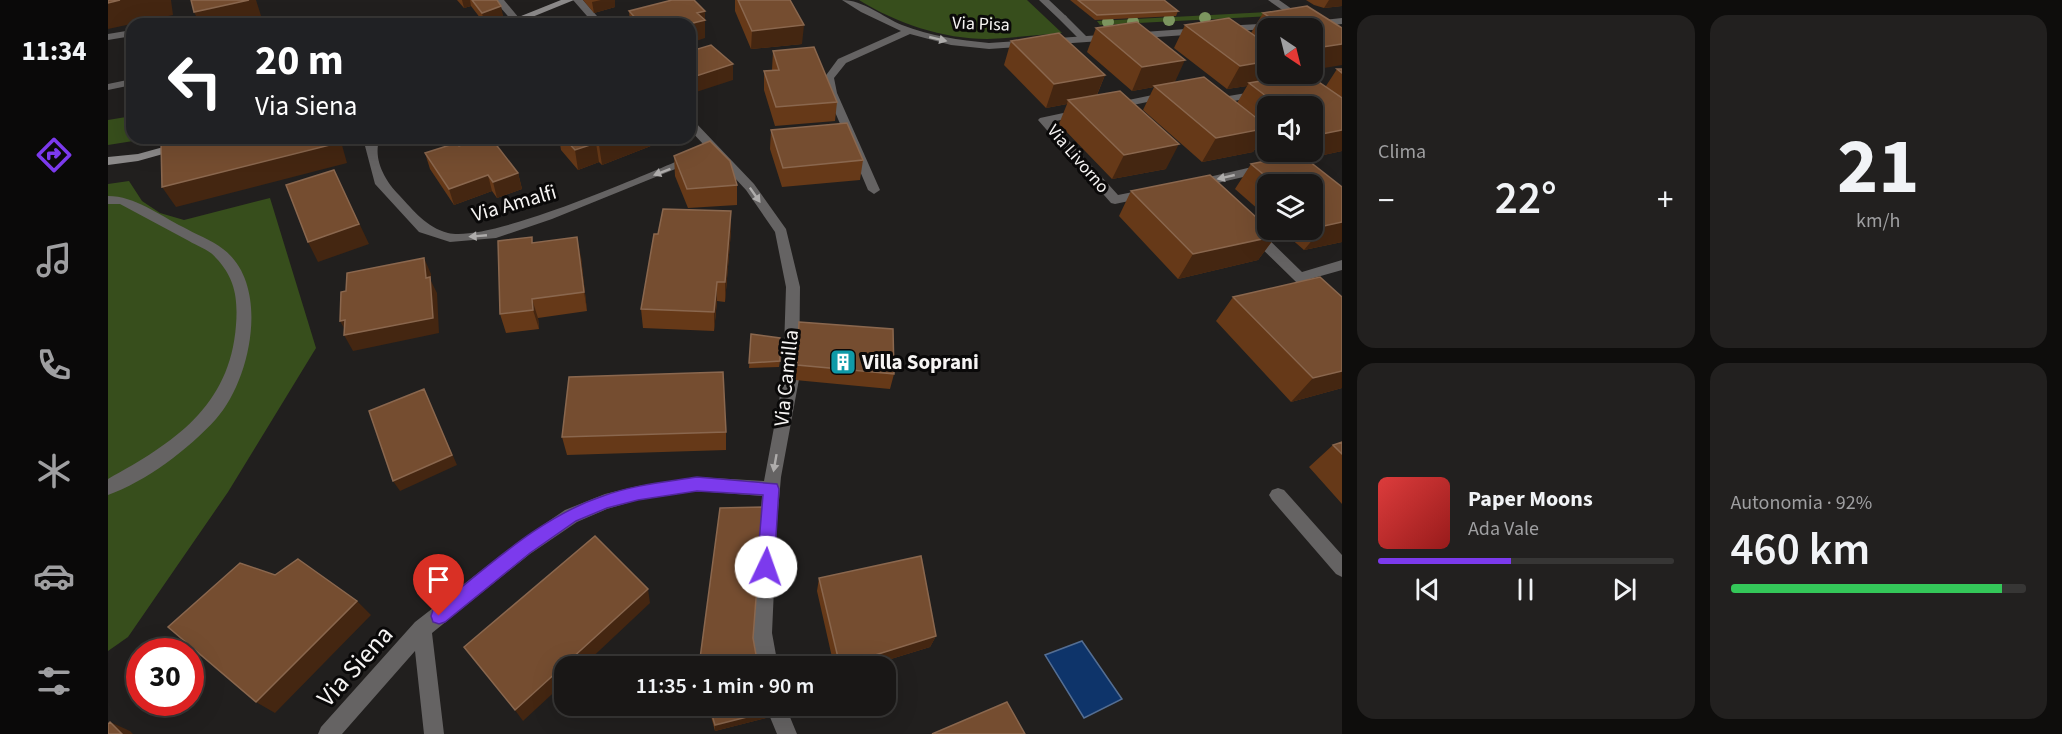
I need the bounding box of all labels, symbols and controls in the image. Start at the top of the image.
street label: Via Pisa [952,11,1010,37]
north arrow [1257,18,1323,84]
map controls [1257,18,1323,240]
text: 20 m [255,31,344,91]
text: 11:34 [21,32,87,71]
one-way arrow [929,35,948,45]
icon: left [156,42,234,120]
text: Via Siena [255,87,357,126]
button: sound [1257,96,1323,162]
text: 21 [1837,112,1919,223]
street label: Via Livorno [1041,119,1115,199]
icon: directions [33,134,75,176]
text: Clima [1378,138,1426,166]
text: 22° [1495,167,1557,231]
one-way arrow [653,168,671,177]
one-way arrow [1216,173,1235,182]
button: layers [1257,174,1323,240]
street label: Via Amalfi [468,177,560,229]
text: − [1378,177,1394,224]
text: + [1657,177,1674,224]
one-way arrow [749,186,761,202]
text: km/h [1856,207,1900,235]
one-way arrow [469,231,488,241]
icon: music [33,239,75,281]
street label: Via Camilla [766,328,806,428]
icon: phone [33,344,75,386]
building icon: Villa Soprani [828,347,858,377]
place label: Villa Soprani [861,347,979,377]
icon: climate [33,450,75,492]
one-way arrow [771,453,780,472]
text: Paper Moons [1468,483,1593,515]
text: Autonomia · 92% [1731,489,1872,517]
text: Ada Vale [1468,515,1539,543]
text: 460 km [1731,518,1870,582]
position arrow [734,535,798,599]
pin [413,554,464,616]
icon: car [33,555,75,597]
icon: arrive [422,563,455,596]
icon: previous [1411,573,1444,606]
icon: pause [1509,573,1542,606]
icon: next [1608,573,1641,606]
street label: Via Siena [308,617,402,715]
speed limit sign: 30 [126,638,204,716]
icon: filters [33,660,75,702]
text: 11:35 · 1 min · 90 m [636,670,814,702]

